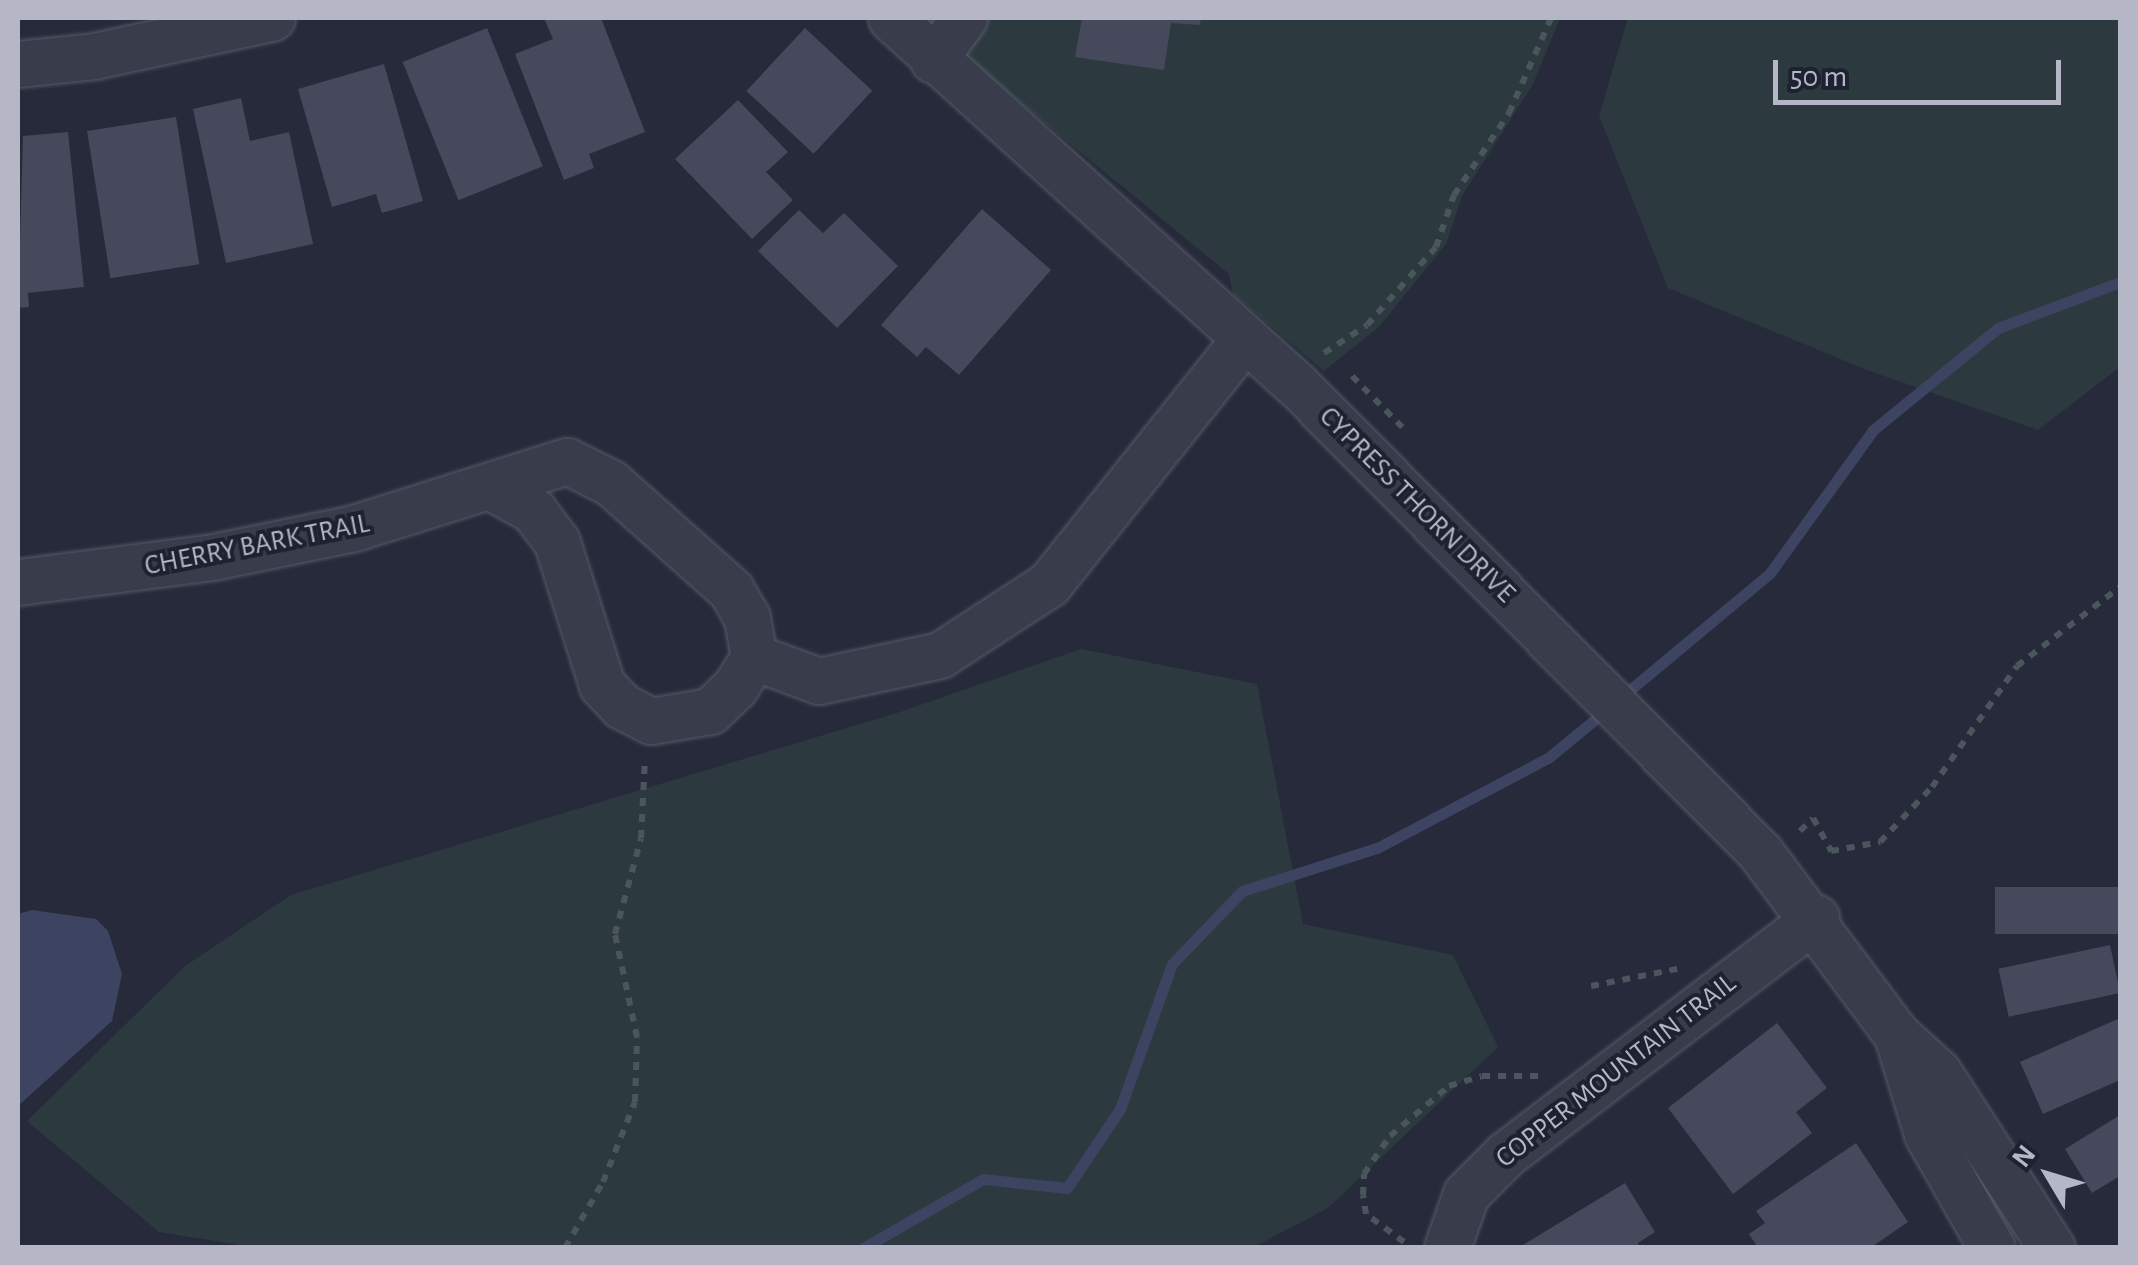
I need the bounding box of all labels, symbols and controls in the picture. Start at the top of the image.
scale bar [1778,40,2066,102]
text: 50 m [1790,62,1847,92]
street label: CYPRESS THORN DRIVE [1312,400,1522,610]
street label: CHERRY BARK TRAIL [142,507,372,583]
street label: COPPER MOUNTAIN TRAIL [1489,967,1743,1175]
north arrow [1998,1125,2098,1225]
text: N [2007,1140,2041,1173]

